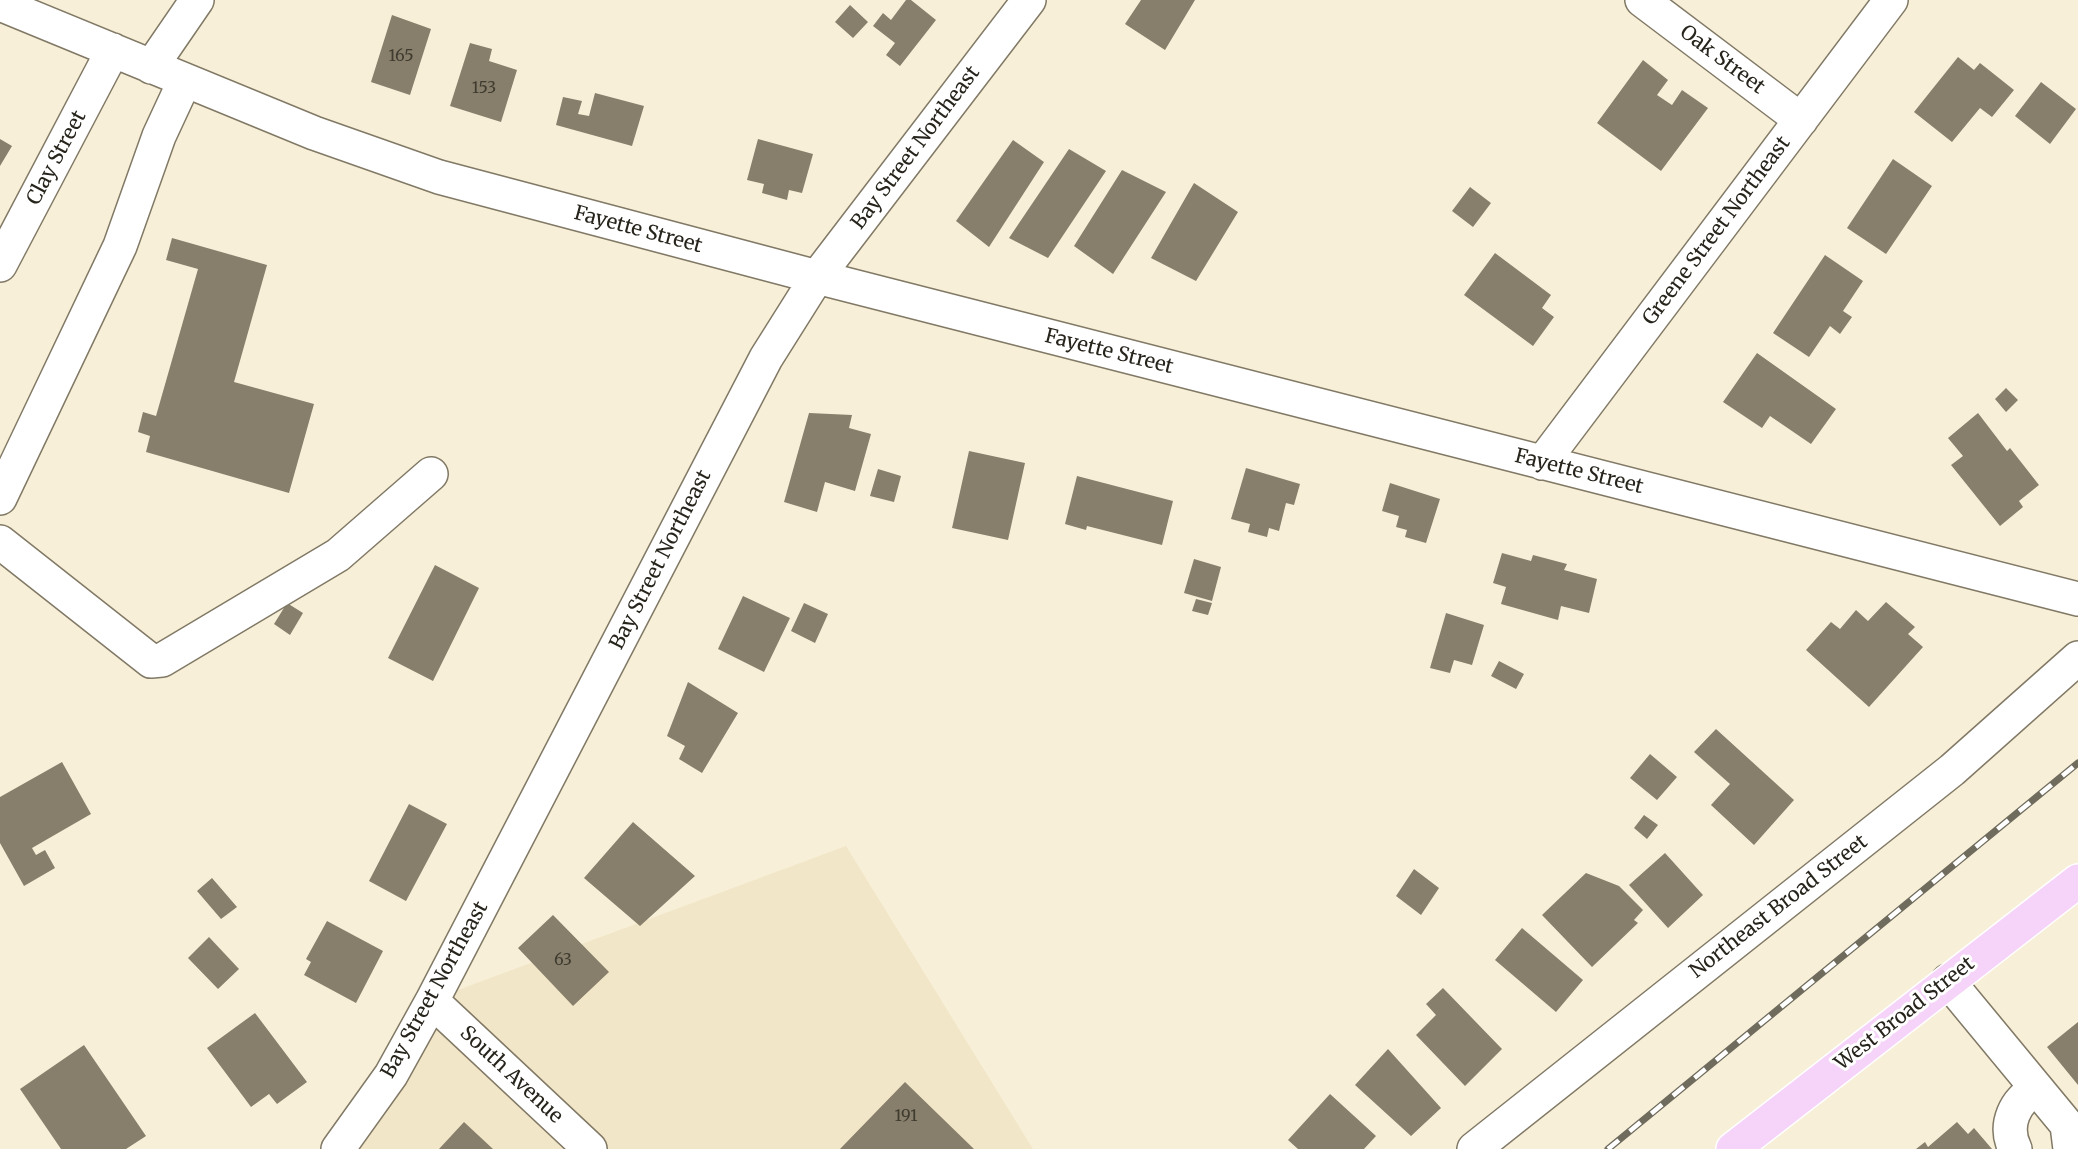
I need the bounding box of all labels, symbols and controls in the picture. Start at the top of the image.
street label: Oak Street [1675,20,1769,100]
house number: 165 [389,46,413,66]
street label: Bay Street Northeast [847,62,985,234]
house number: 153 [472,78,496,98]
street label: Clay Street [22,107,92,209]
street label: Greene Street Northeast [1638,132,1796,330]
street label: Fayette Street [571,201,705,259]
street label: Fayette Street [1042,324,1176,380]
street label: Fayette Street [1512,444,1646,500]
street label: Bay Street Northeast [605,466,717,654]
street label: Northeast Broad Street [1685,830,1873,984]
street label: Bay Street Northeast [376,898,494,1082]
house number: 63 [554,950,572,970]
street label: West Broad Street [1830,952,1980,1076]
street label: South Avenue [455,1021,567,1129]
house number: 191 [895,1106,917,1126]

